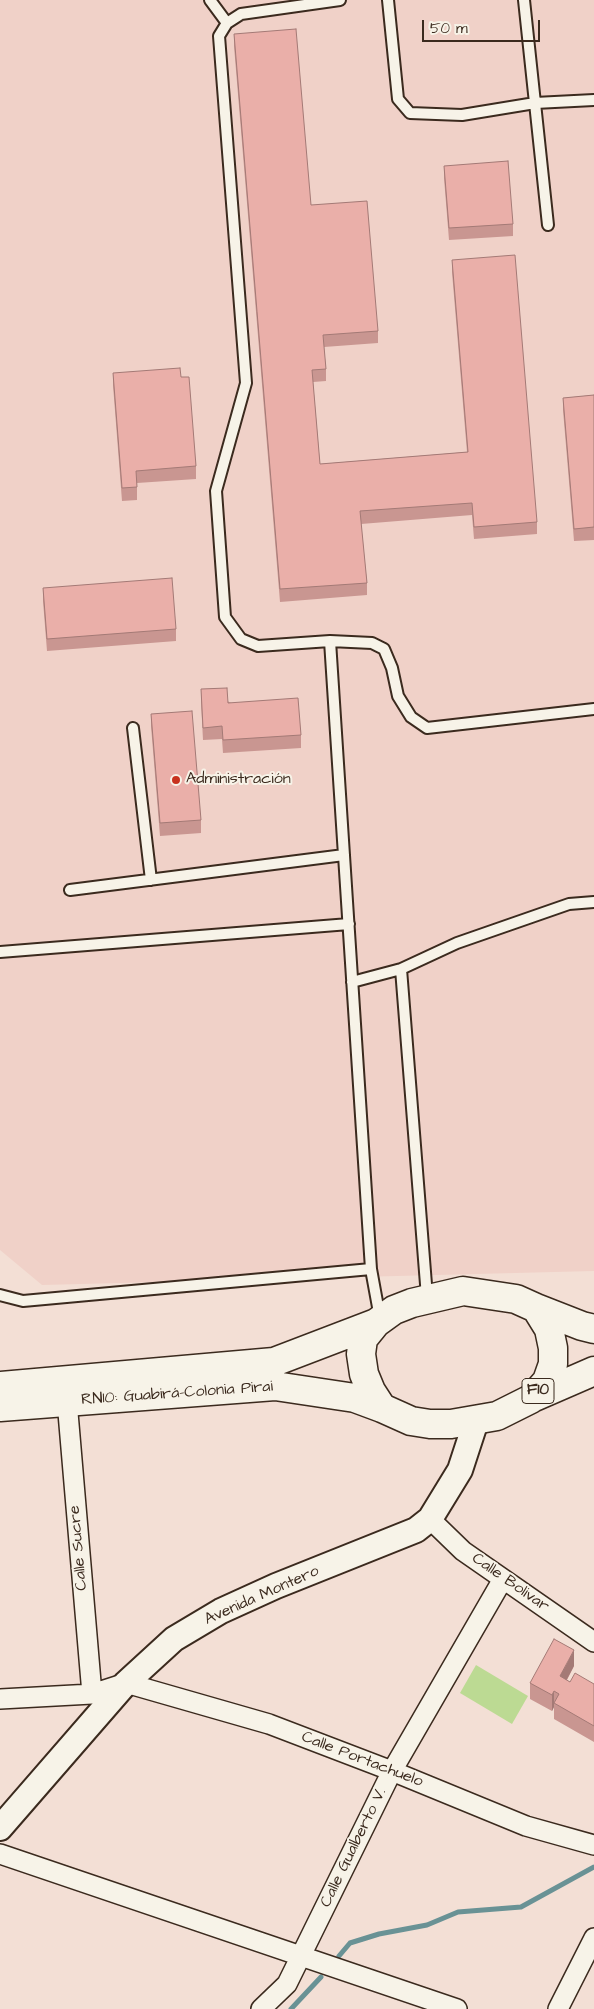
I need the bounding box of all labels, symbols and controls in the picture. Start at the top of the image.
scale bar [424,10,542,42]
text: 50 m [430,18,468,39]
place label: Administración [186,770,291,790]
marker: Administración [170,774,182,786]
street label: RN10: Guabirá-Colonia Pirai [80,1378,274,1410]
road number: F10 [522,1378,554,1404]
street label: Calle Sucre [66,1505,92,1591]
street label: Calle Bolivar [468,1549,552,1617]
street label: Avenida Montero [202,1562,322,1630]
street label: Calle Portachuelo [299,1728,425,1792]
street label: Calle Gualberto V. [317,1785,391,1911]

